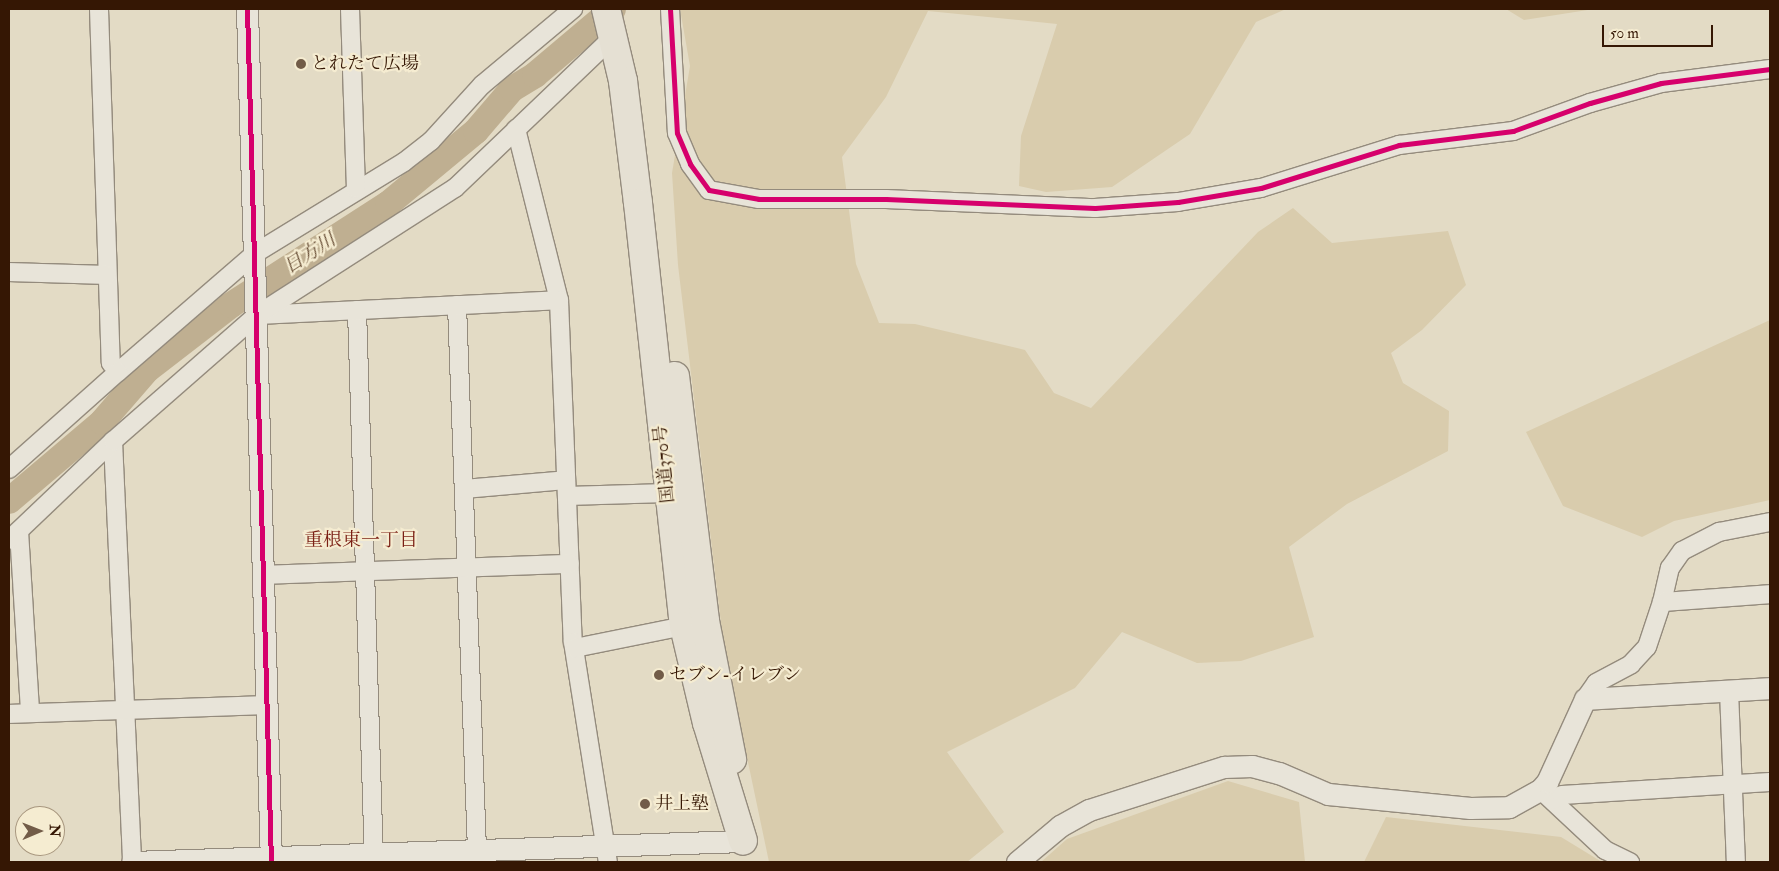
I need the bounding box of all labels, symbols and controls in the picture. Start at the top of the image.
scale bar [1604,15,1715,47]
text: 50 m [1610,24,1639,43]
place label: とれたて広場 [311,53,419,75]
marker: とれたて広場 [295,58,307,70]
water label: 日方川 [280,229,340,279]
street label: 国道370号 [650,424,680,504]
district label: 重根東一丁目 [304,530,418,552]
place label: セブン-イレブン [669,664,803,686]
marker: セブン-イレブン [653,669,665,681]
place label: 井上塾 [655,793,709,815]
marker: 井上塾 [639,798,651,810]
north arrow [15,806,65,856]
text: N [46,824,63,837]

